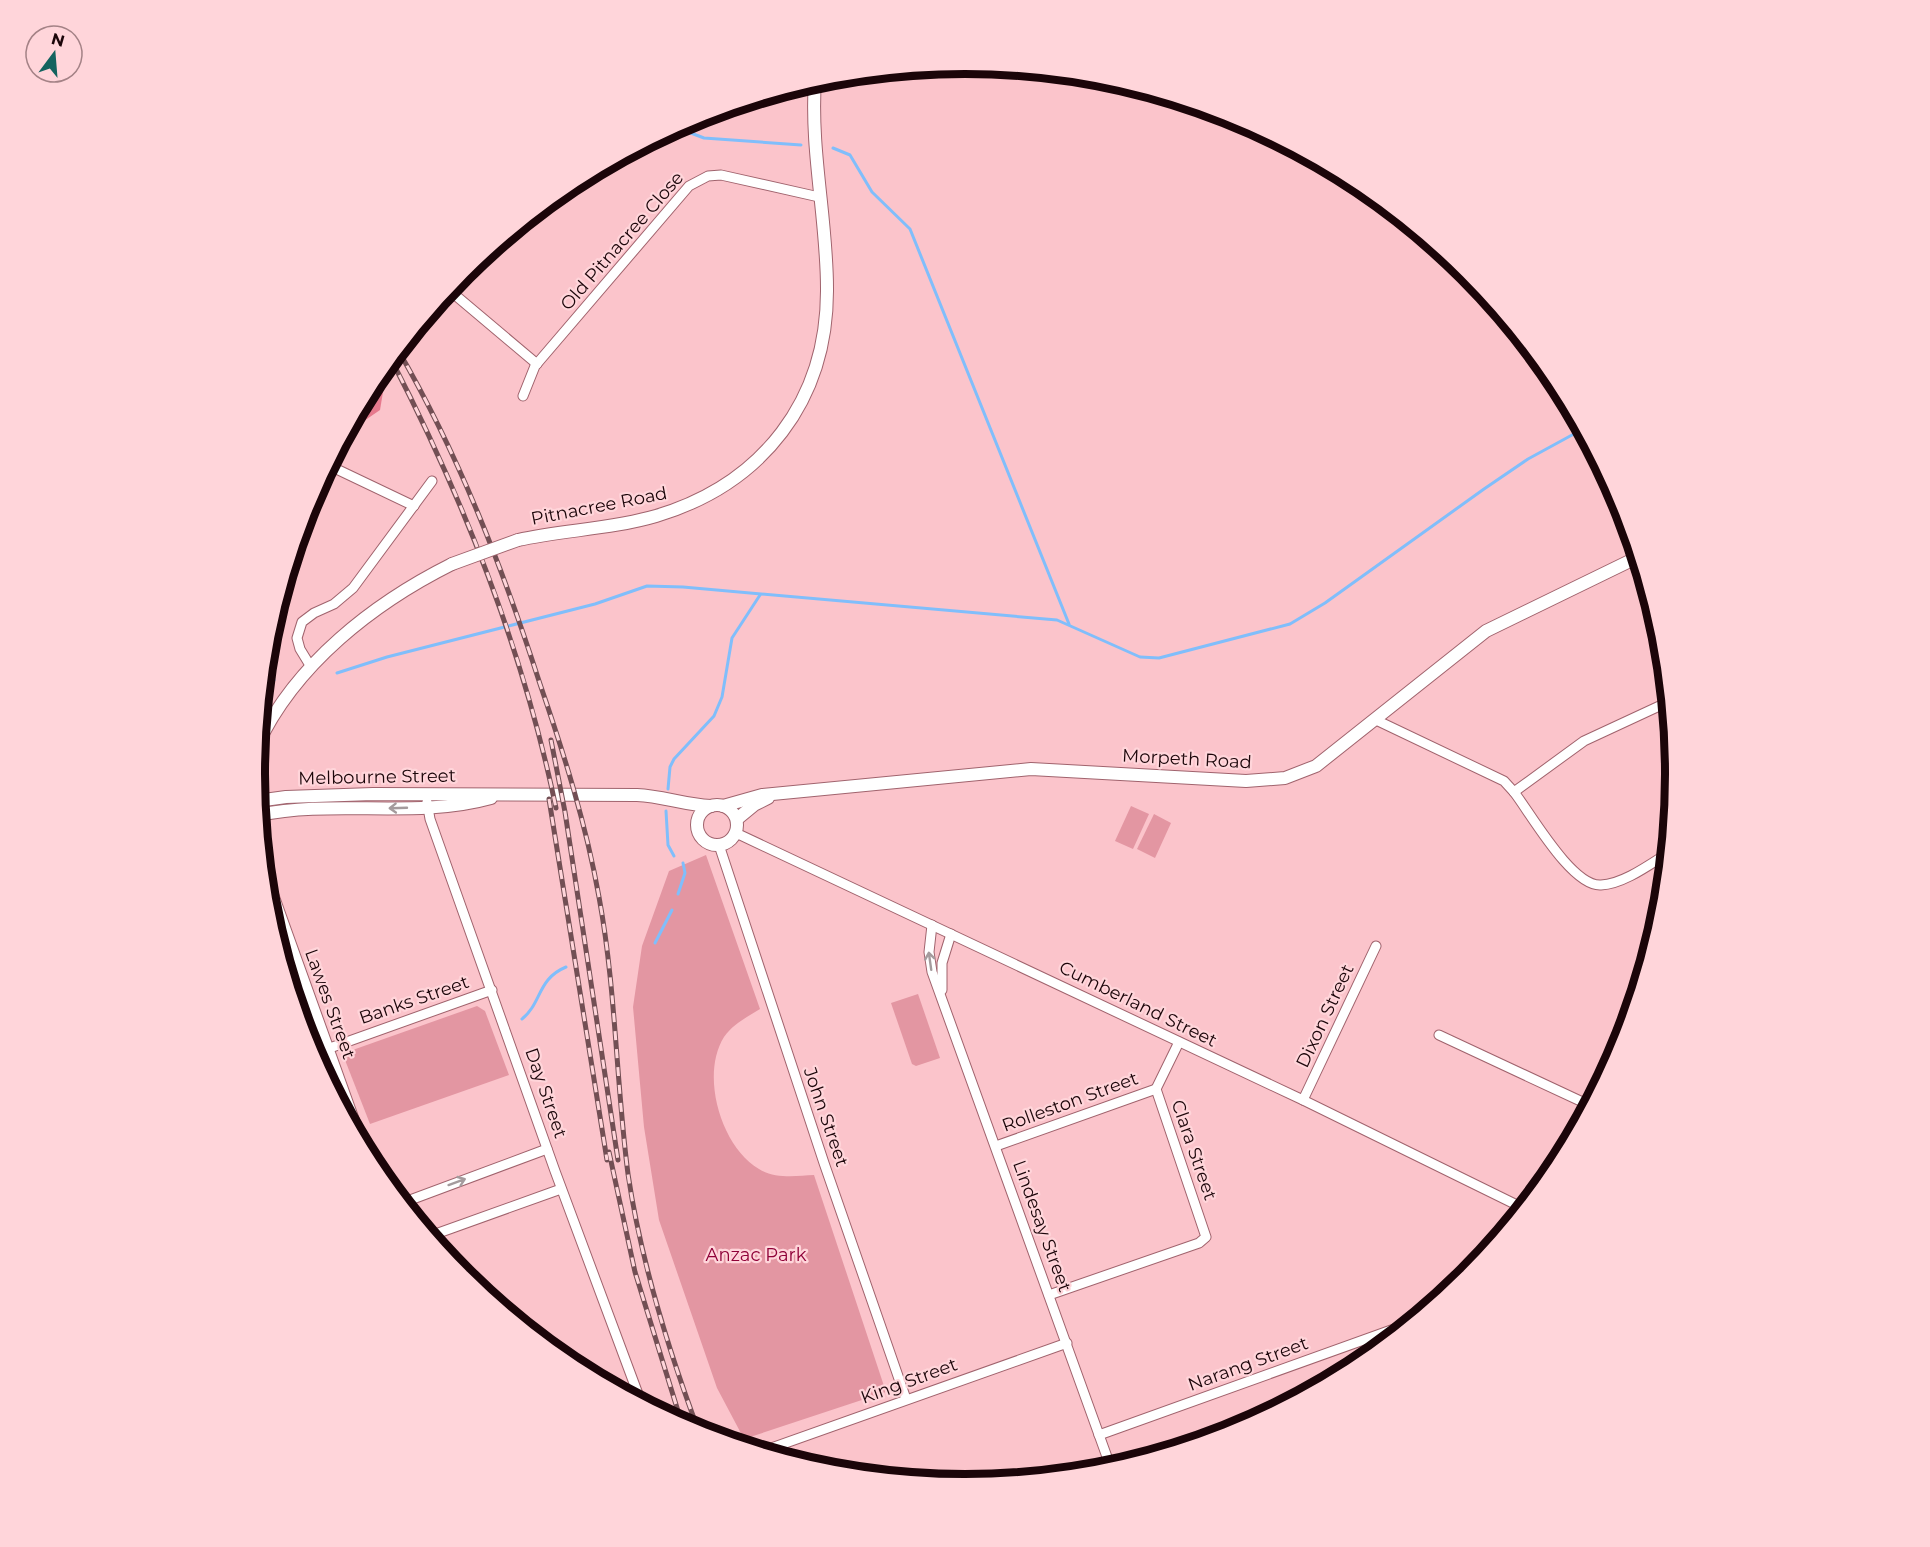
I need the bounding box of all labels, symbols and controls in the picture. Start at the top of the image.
north arrow [24,24,84,84]
text: N [49,29,67,51]
street label: Old Pitnacree Close [556,167,688,315]
street label: Pitnacree Road [529,482,669,530]
street label: Morpeth Road [1122,745,1252,773]
street label: Melbourne Street [298,765,456,789]
one-way arrow [389,802,409,813]
street label: Lawes Street [300,946,360,1062]
one-way arrow [925,952,936,971]
street label: Cumberland Street [1056,956,1220,1052]
street label: Dixon Street [1291,961,1359,1071]
street label: Banks Street [356,971,472,1029]
street label: Day Street [520,1045,572,1141]
street label: John Street [798,1063,853,1170]
street label: Rolleston Street [999,1067,1141,1137]
street label: Clara Street [1167,1097,1221,1203]
street label: Lindesay Street [1008,1157,1076,1295]
one-way arrow [447,1176,466,1187]
park label: Anzac Park [706,1244,807,1266]
street label: Narang Street [1185,1332,1311,1396]
street label: King Street [858,1353,960,1409]

